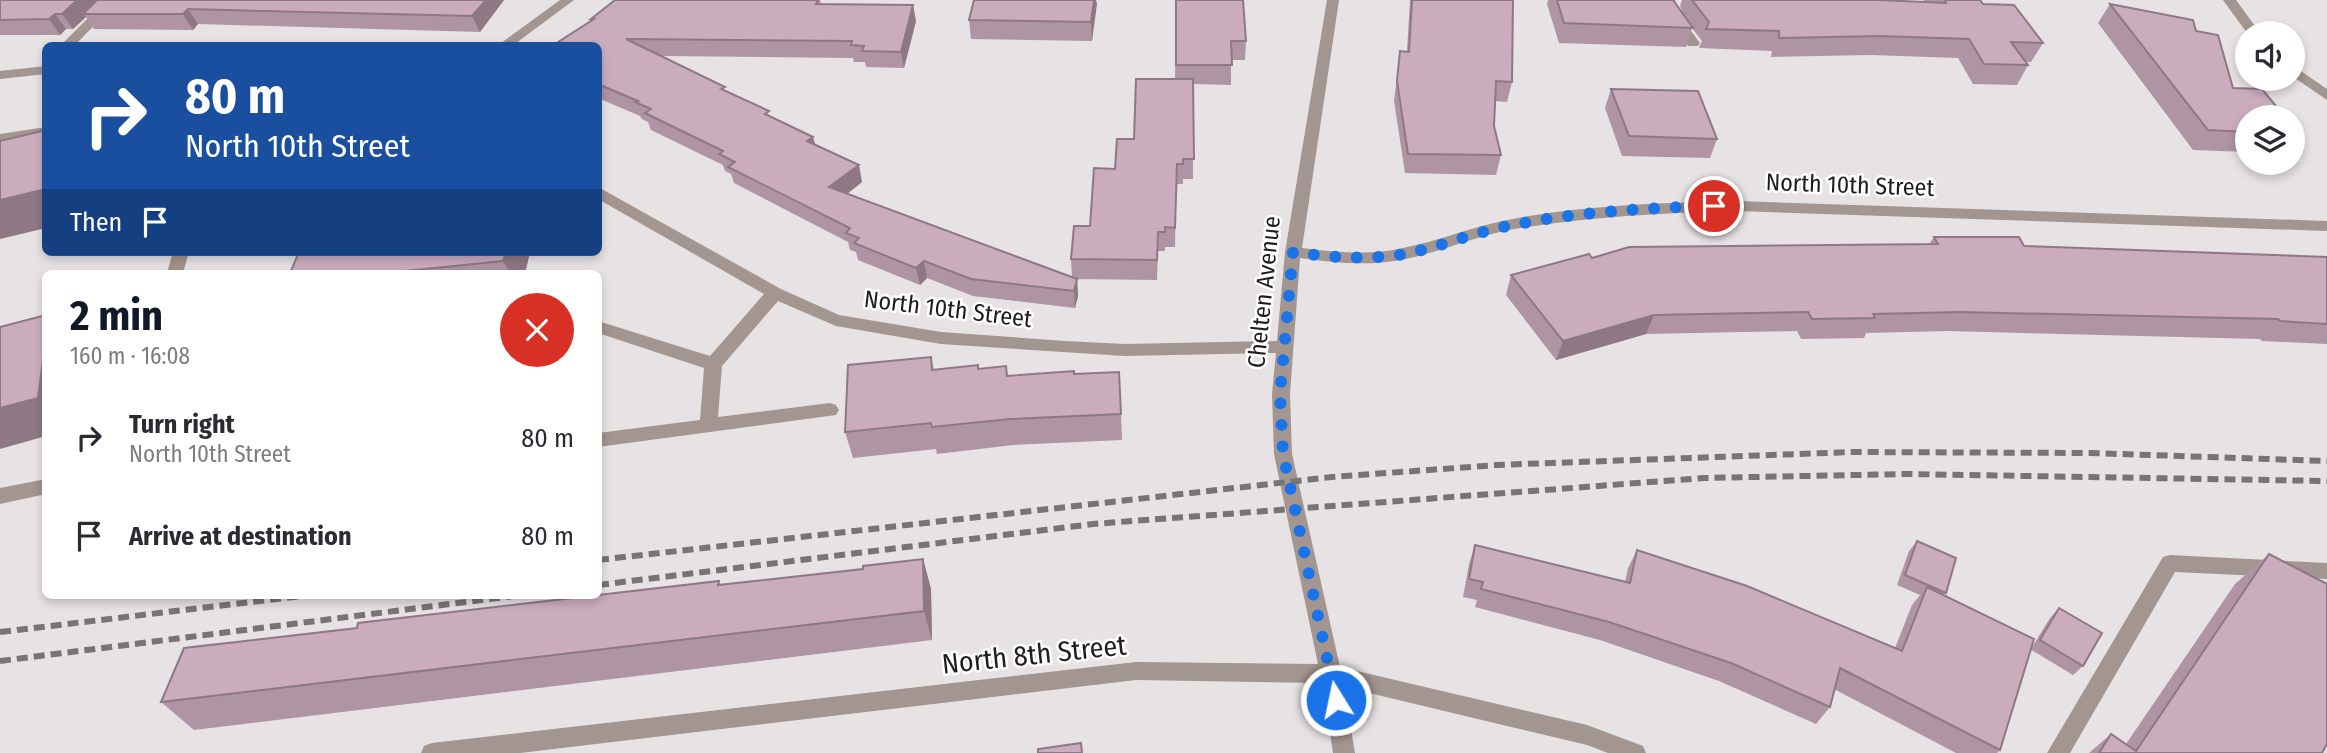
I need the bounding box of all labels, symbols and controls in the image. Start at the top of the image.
map controls [2235,21,2305,175]
button: sound [2235,21,2305,91]
text: 80 m [185,67,285,126]
icon: right [70,70,161,161]
button: layers [2235,105,2305,175]
text: North 10th Street [185,127,410,165]
street label: North 10th Street [1765,168,1935,202]
pin [1684,176,1744,236]
icon: arrive [1695,187,1733,225]
icon: arrive [136,203,174,241]
text: Then [70,207,122,238]
street label: Chelten Avenue [1242,215,1286,369]
street label: North 10th Street [863,285,1034,333]
text: 2 min [70,291,163,341]
button: close [500,293,574,367]
text: 160 m · 16:08 [70,342,190,370]
text: Turn right [129,409,235,440]
icon: right [70,419,108,457]
text: 80 m [521,423,574,454]
text: North 10th Street [129,440,291,468]
icon: arrive [70,517,108,555]
text: Arrive at destination [129,521,352,552]
text: 80 m [521,521,574,552]
street label: North 8th Street [940,628,1129,681]
position arrow [1299,663,1373,737]

